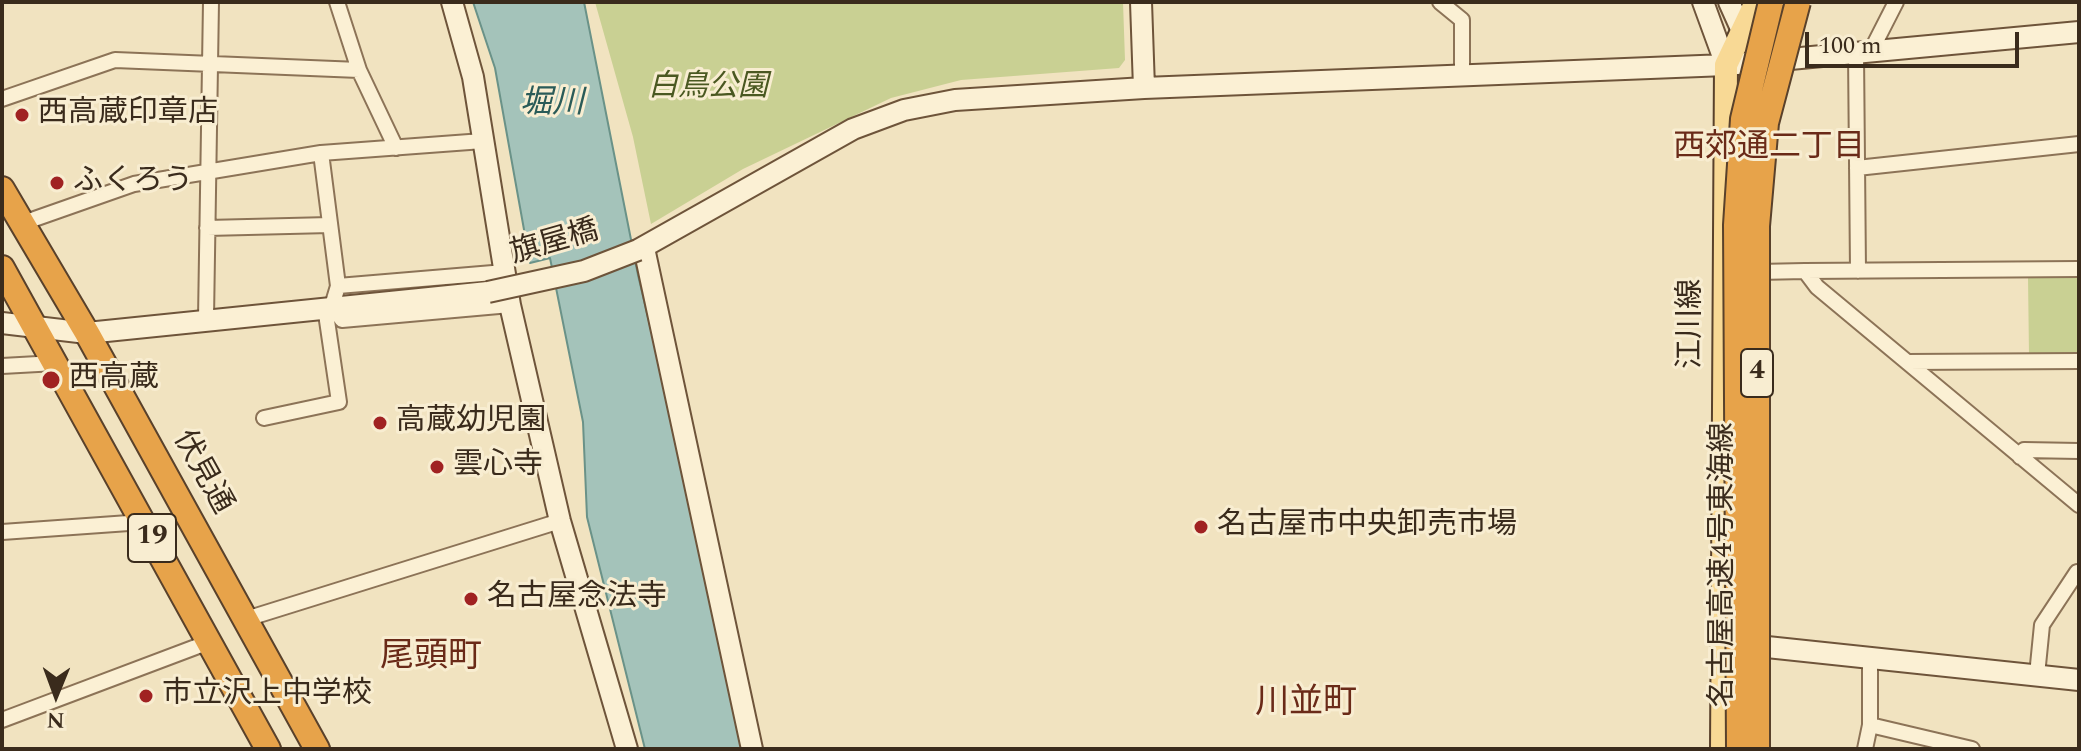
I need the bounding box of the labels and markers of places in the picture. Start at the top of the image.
place label: 西高蔵印章店 [38,97,218,133]
marker: 西高蔵印章店 [13,106,31,124]
place label: ふくろう [73,165,193,201]
marker: ふくろう [48,174,66,192]
place label: 西高蔵 [69,362,159,398]
marker: 西高蔵 [40,369,62,391]
place label: 高蔵幼児園 [396,405,546,441]
marker: 高蔵幼児園 [371,414,389,432]
place label: 雲心寺 [453,449,543,485]
marker: 雲心寺 [428,458,446,476]
place label: 名古屋市中央卸売市場 [1217,509,1517,545]
marker: 名古屋市中央卸売市場 [1192,518,1210,536]
place label: 名古屋念法寺 [487,581,667,617]
marker: 名古屋念法寺 [462,590,480,608]
place label: 市立沢上中学校 [162,678,372,714]
marker: 市立沢上中学校 [137,687,155,705]

